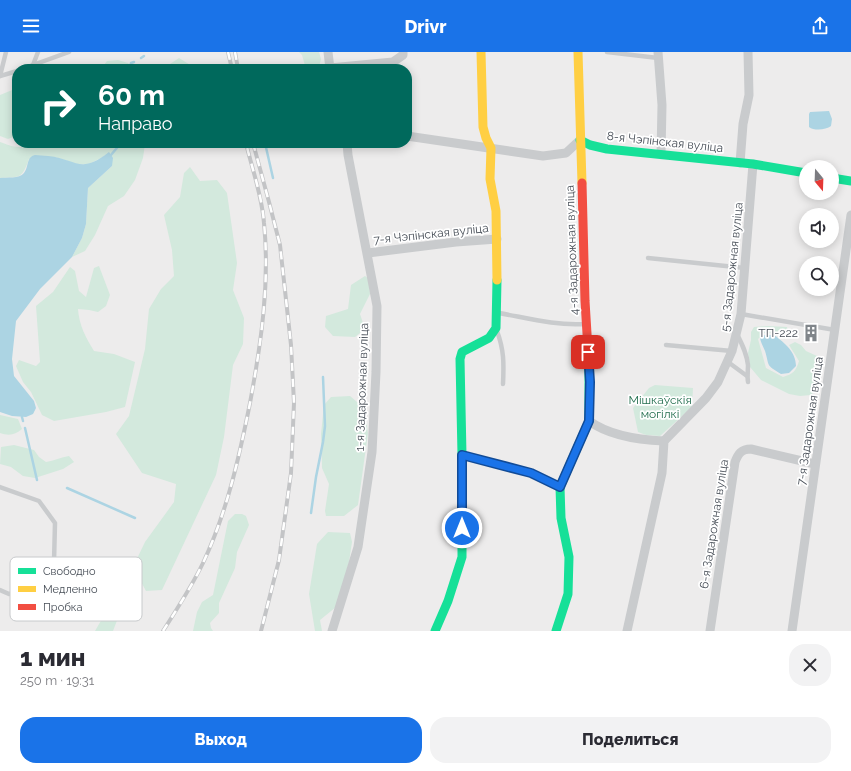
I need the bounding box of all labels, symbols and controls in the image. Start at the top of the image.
icon: menu [20,15,42,37]
icon: share [809,15,831,37]
text: Drivr [404,16,447,37]
text: 60 m [98,79,165,112]
icon: right [32,80,84,132]
text: Направо [98,113,172,134]
street label: 8-я Чэпінская вуліца [606,129,724,155]
north arrow [799,160,839,200]
map controls [799,160,839,296]
street label: 4-я Задарожная вуліца [563,185,581,315]
street label: 5-я Задарожная вуліца [718,202,746,332]
button: sound [799,208,839,248]
street label: 7-я Чэпінская вуліца [373,221,489,247]
button: search [799,256,839,296]
street label: 1-я Задарожная вуліца [353,322,371,452]
building icon: ТП-222 [801,323,821,343]
place label: ТП-222 [758,326,798,340]
pin [571,335,605,369]
icon: arrive [577,341,599,363]
street label: 7-я Задарожная вуліца [794,356,826,486]
park label: Мішкаўскія могілкі [628,393,692,421]
street label: 6-я Задарожная вуліца [697,458,731,590]
position arrow [441,507,483,549]
legend [10,557,142,621]
text: Свободно [43,565,96,578]
text: Медленно [43,583,98,596]
text: Пробка [43,601,83,614]
text: 1 мин [20,643,85,672]
button: close [789,644,831,686]
text: 250 m · 19:31 [20,673,94,688]
button: Выход [20,717,422,763]
button: Поделиться [430,717,831,763]

